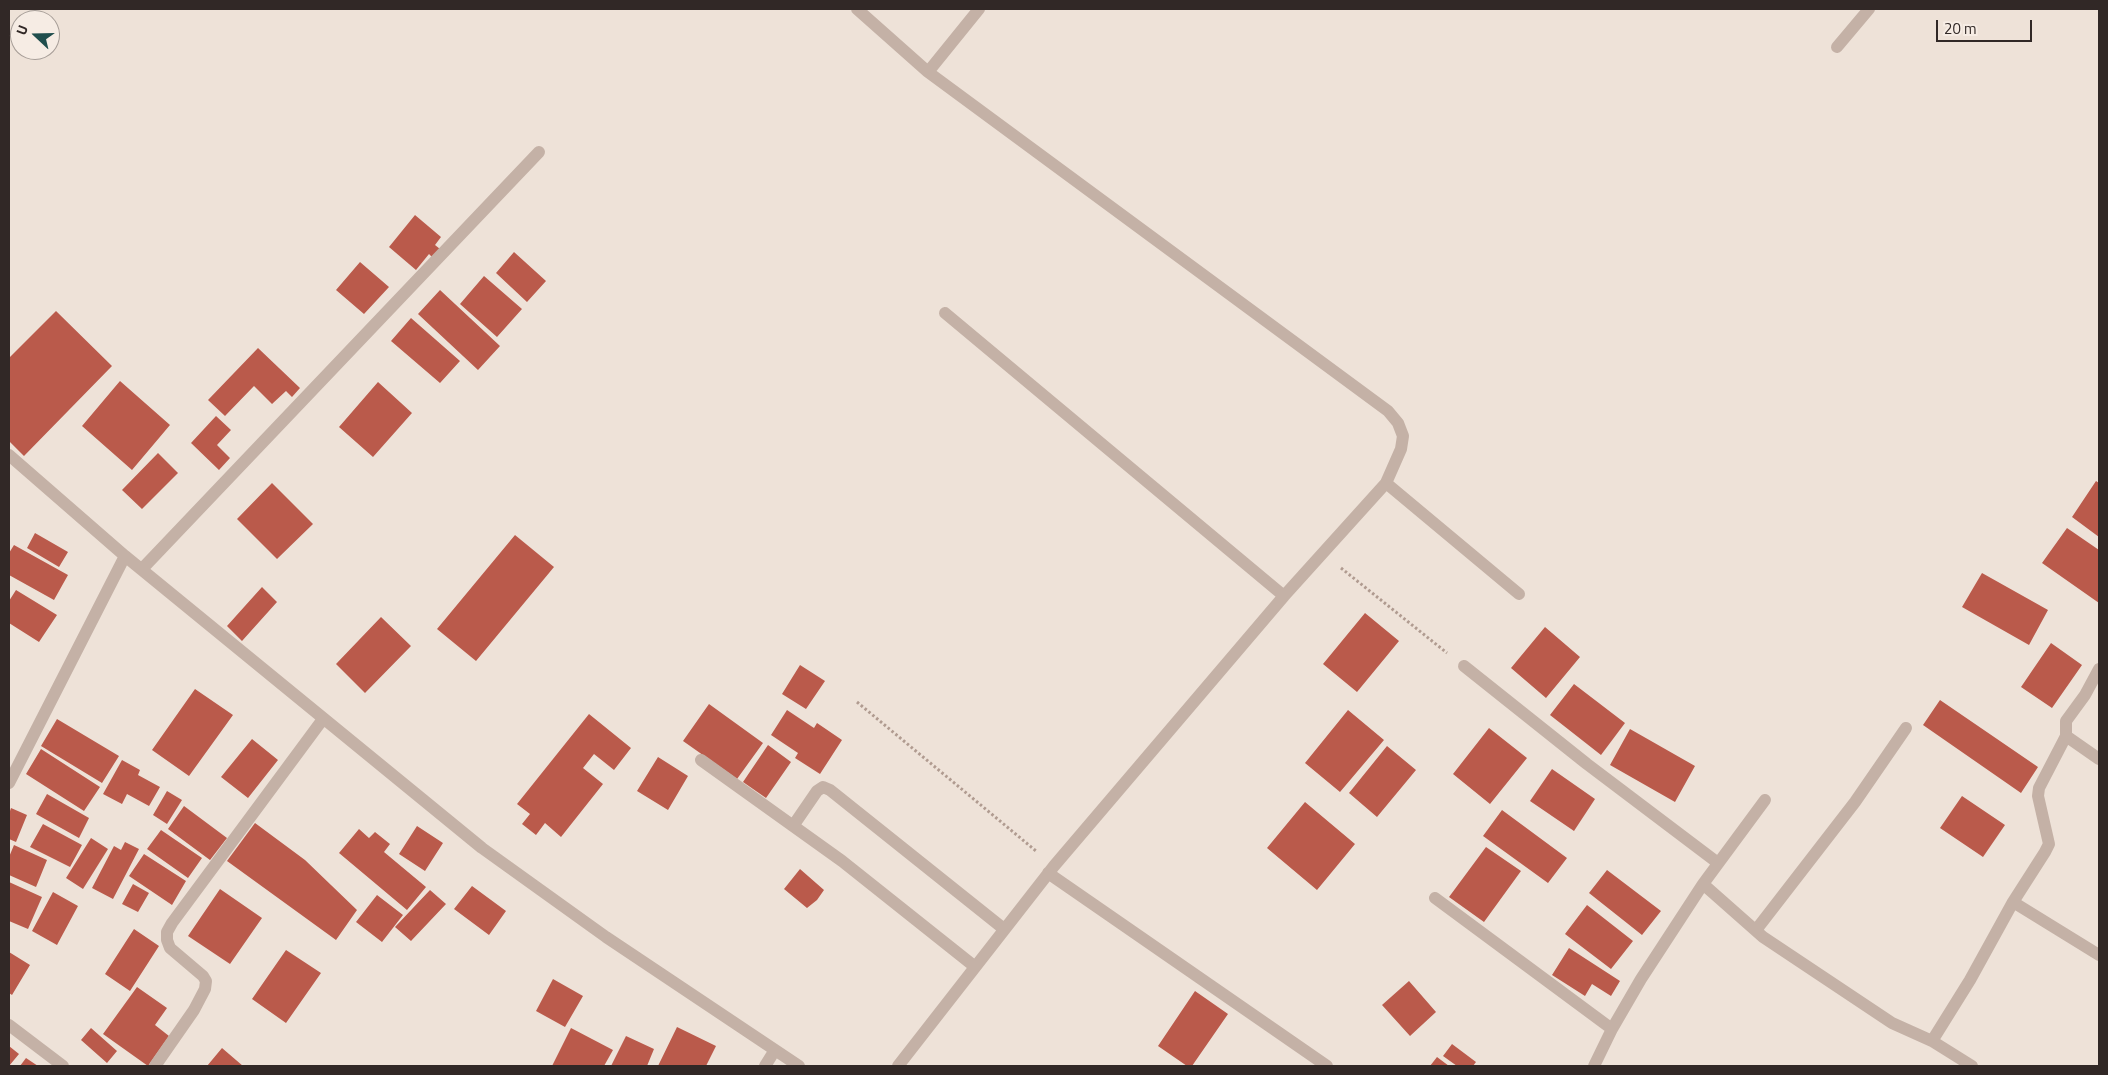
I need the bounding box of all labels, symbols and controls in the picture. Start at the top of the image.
north arrow [10,10,60,60]
scale bar [1938,10,2034,42]
text: 20 m [1944,17,1977,40]
text: U [10,22,33,38]

